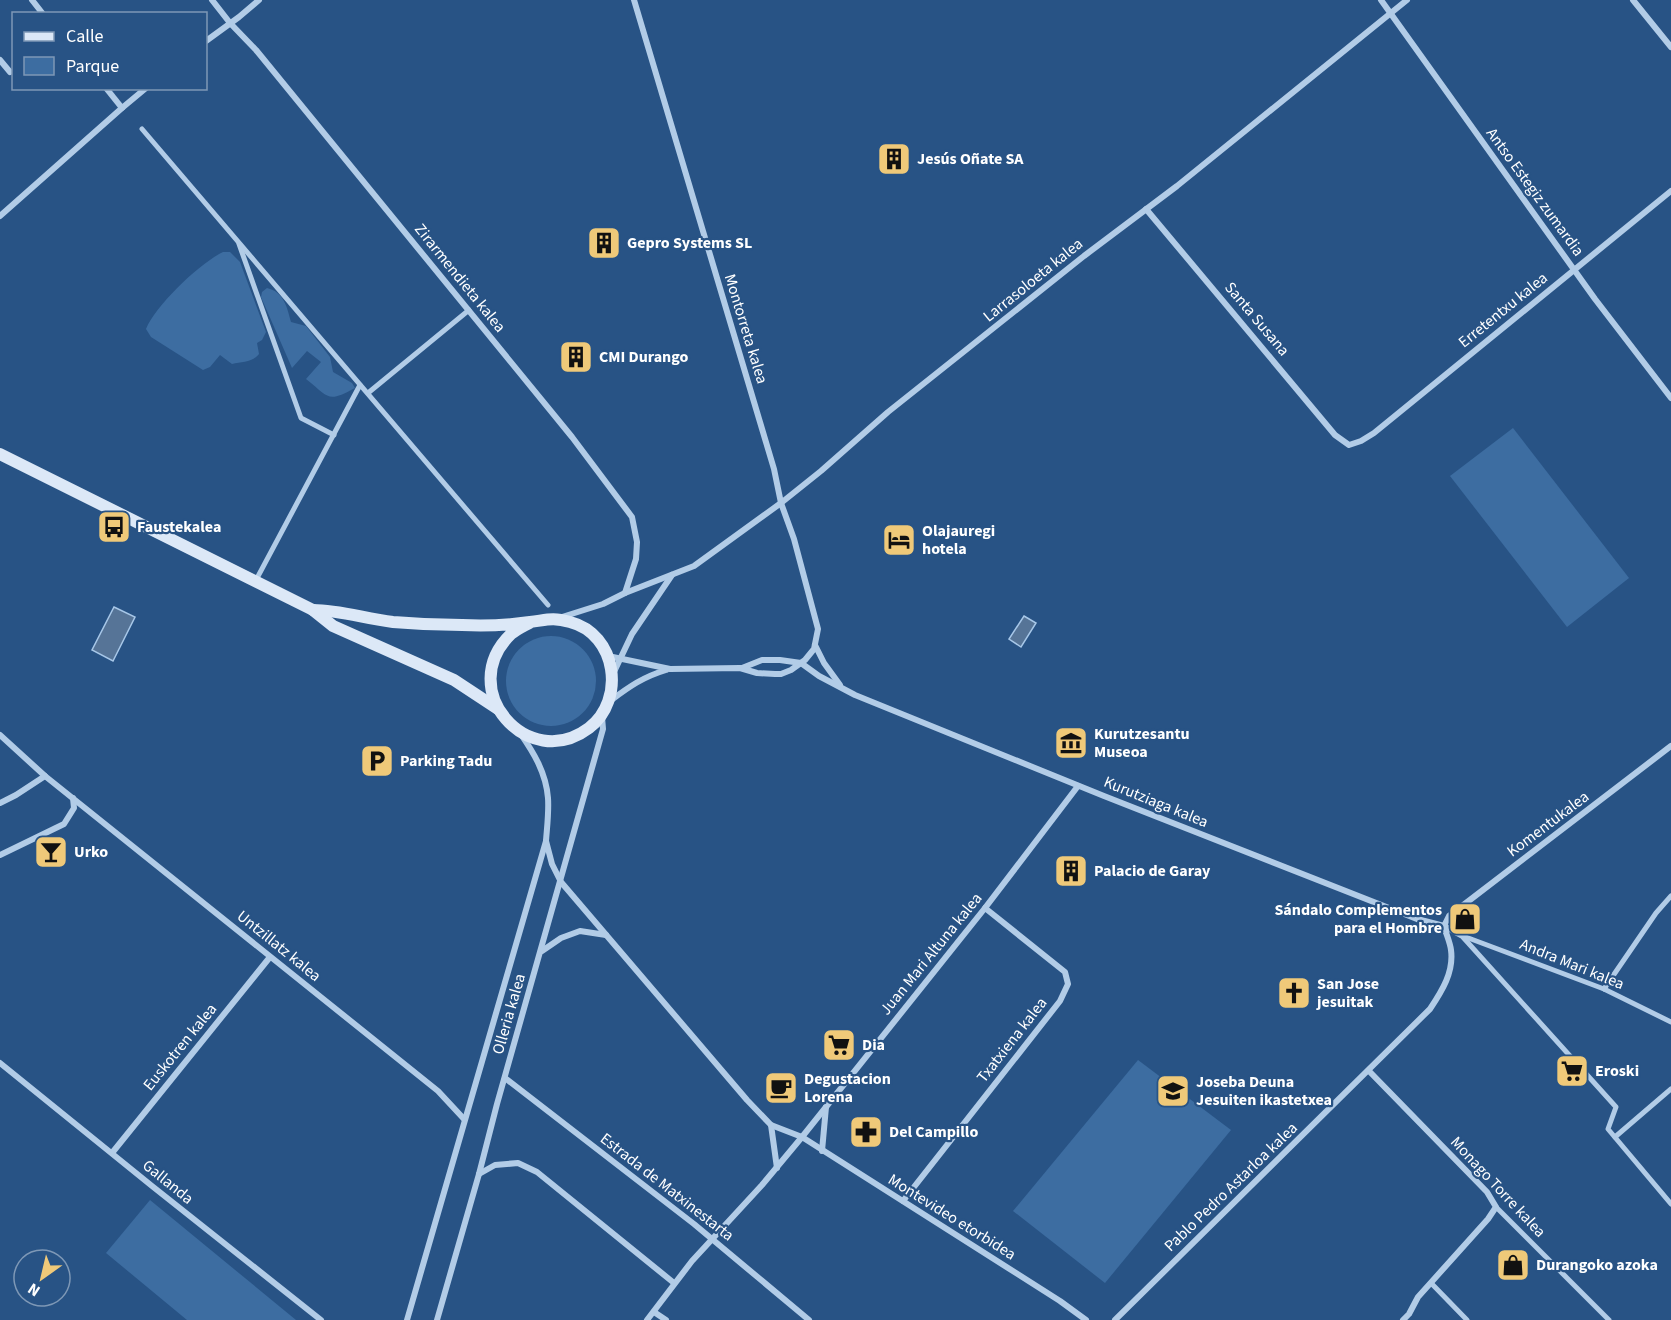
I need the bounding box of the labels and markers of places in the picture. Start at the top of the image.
building icon: Jesús Oñate SA [876,141,912,177]
place label: Jesús Oñate SA [917,148,1024,170]
building icon: Gepro Systems SL [586,225,622,261]
place label: Gepro Systems SL [627,232,752,254]
building icon: CMI Durango [558,339,594,375]
place label: CMI Durango [599,346,689,368]
bus stop icon: Faustekalea [96,509,132,545]
place label: Faustekalea [137,516,221,538]
place label: Olajauregi hotela [922,520,995,560]
hotel icon: Olajauregi hotela [881,522,917,558]
place label: Kurutzesantu Museoa [1094,723,1190,763]
museum icon: Kurutzesantu Museoa [1053,725,1089,761]
parking icon: Parking Tadu [359,743,395,779]
place label: Parking Tadu [400,750,492,772]
bar icon: Urko [33,834,69,870]
place label: Urko [74,841,108,863]
building icon: Palacio de Garay [1053,853,1089,889]
place label: Palacio de Garay [1094,860,1211,882]
place label: Sándalo Complementos para el Hombre [1274,899,1442,939]
shop icon: Sándalo Complementos para el Hombre [1447,901,1483,937]
place label: San Jose jesuitak [1316,973,1379,1013]
church icon: San Jose jesuitak [1276,975,1312,1011]
supermarket icon: Dia [821,1027,857,1063]
place label: Dia [862,1034,885,1056]
supermarket icon: Eroski [1554,1053,1590,1089]
place label: Eroski [1595,1060,1639,1082]
place label: Degustacion Lorena [804,1068,891,1108]
cafe icon: Degustacion Lorena [763,1070,799,1106]
place label: Joseba Deuna Jesuiten ikastetxea [1196,1071,1332,1111]
school or university icon: Joseba Deuna Jesuiten ikastetxea [1155,1073,1191,1109]
pharmacy icon: Del Campillo [848,1114,884,1150]
place label: Del Campillo [889,1121,978,1143]
shop icon: Durangoko azoka [1495,1247,1531,1283]
place label: Durangoko azoka [1536,1254,1658,1276]

